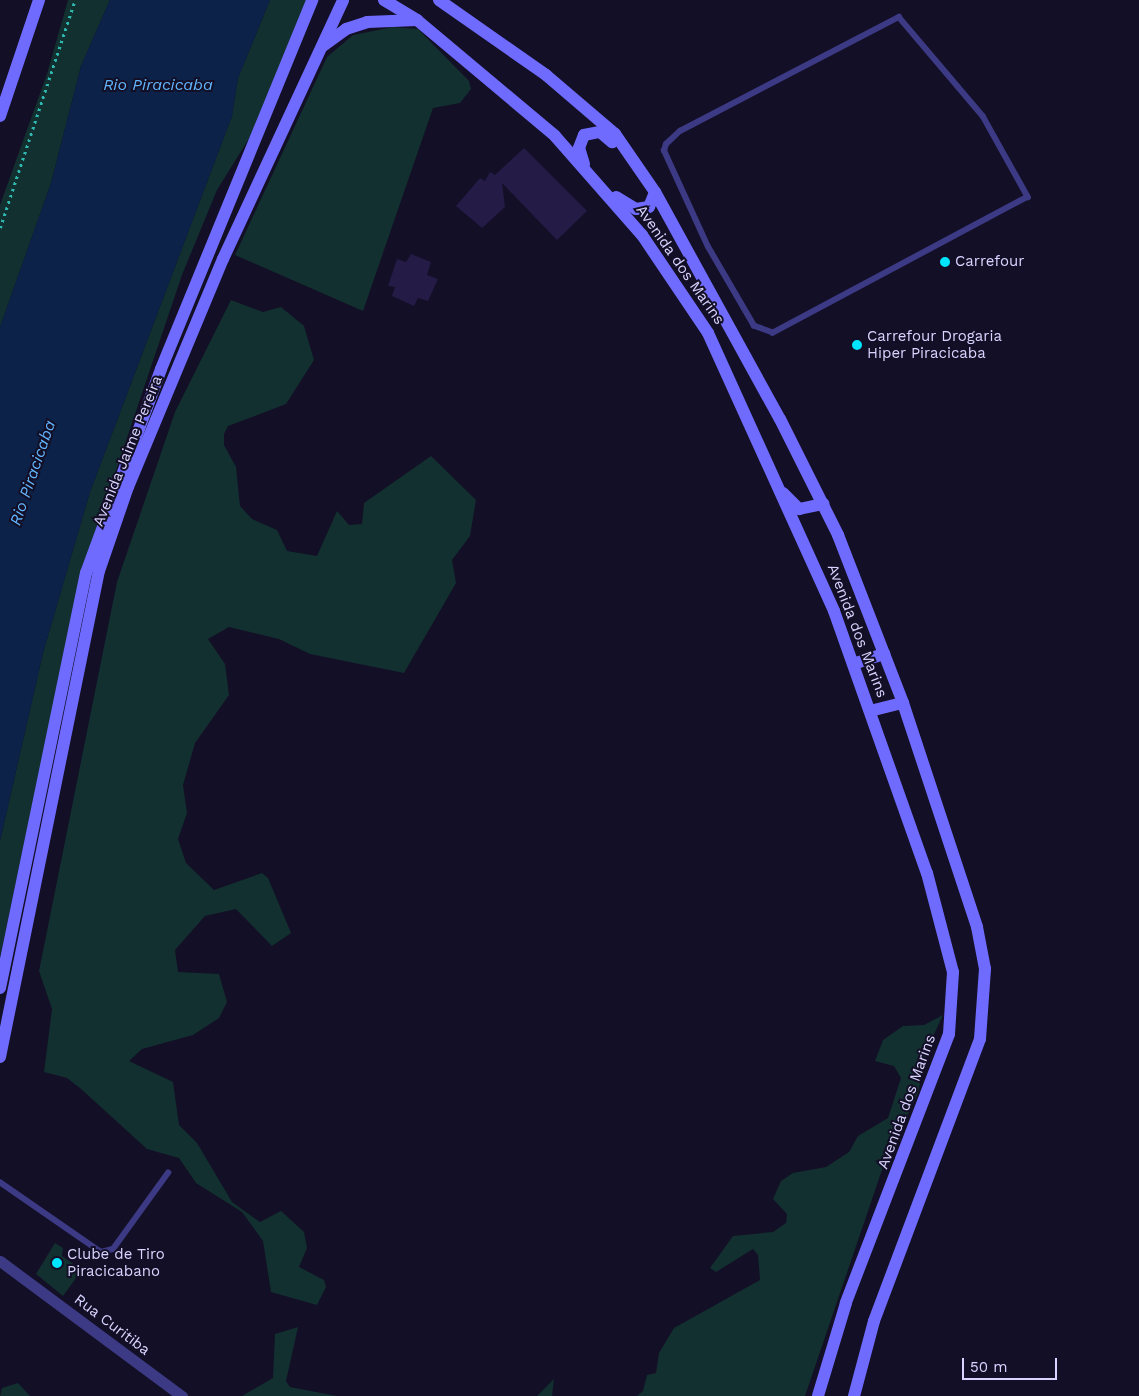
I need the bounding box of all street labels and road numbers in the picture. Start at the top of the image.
street label: Avenida dos Marins [632,202,728,328]
street label: Avenida Jaime Pereira [89,373,167,529]
street label: Avenida dos Marins [823,561,891,701]
street label: Avenida dos Marins [874,1032,940,1172]
street label: Rua Curitiba [70,1291,154,1359]

